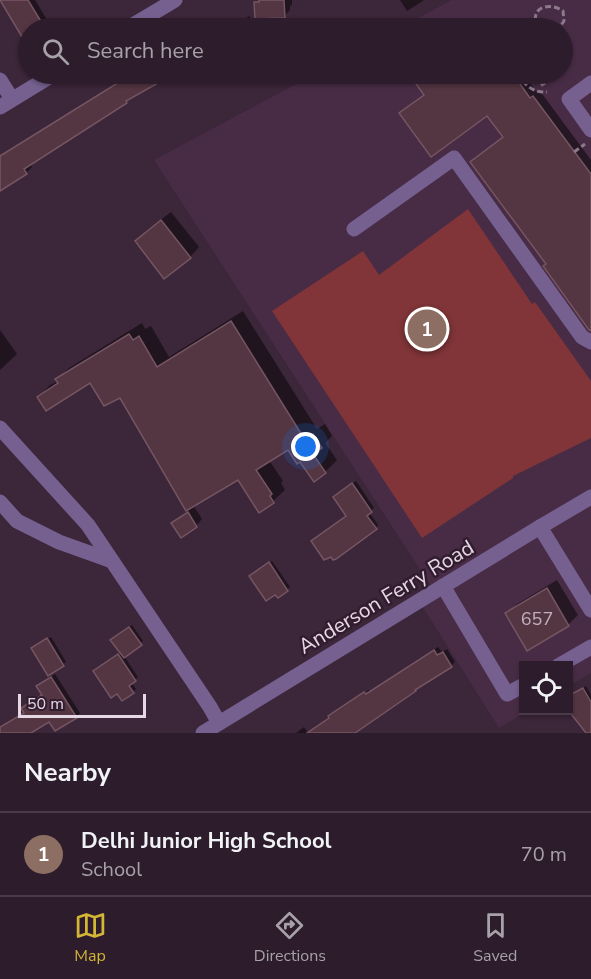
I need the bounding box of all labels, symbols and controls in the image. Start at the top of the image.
search box [18,18,573,84]
icon: search [39,35,72,68]
text: Search here [87,36,204,66]
pin: 1 [408,306,446,352]
your location [291,432,320,461]
street label: Anderson Ferry Road [293,533,479,661]
house number: 657 [521,607,553,631]
map controls [519,661,573,715]
button: locate [519,661,573,715]
scale bar [18,691,146,718]
text: 50 m [27,693,64,715]
text: Nearby [24,755,111,790]
text: Delhi Junior High School [81,826,332,856]
text: 1 [38,841,50,868]
text: 70 m [521,841,567,868]
text: School [81,856,142,883]
tab: Map [74,909,107,967]
tab: Directions [254,909,326,967]
tab: Saved [473,909,517,967]

